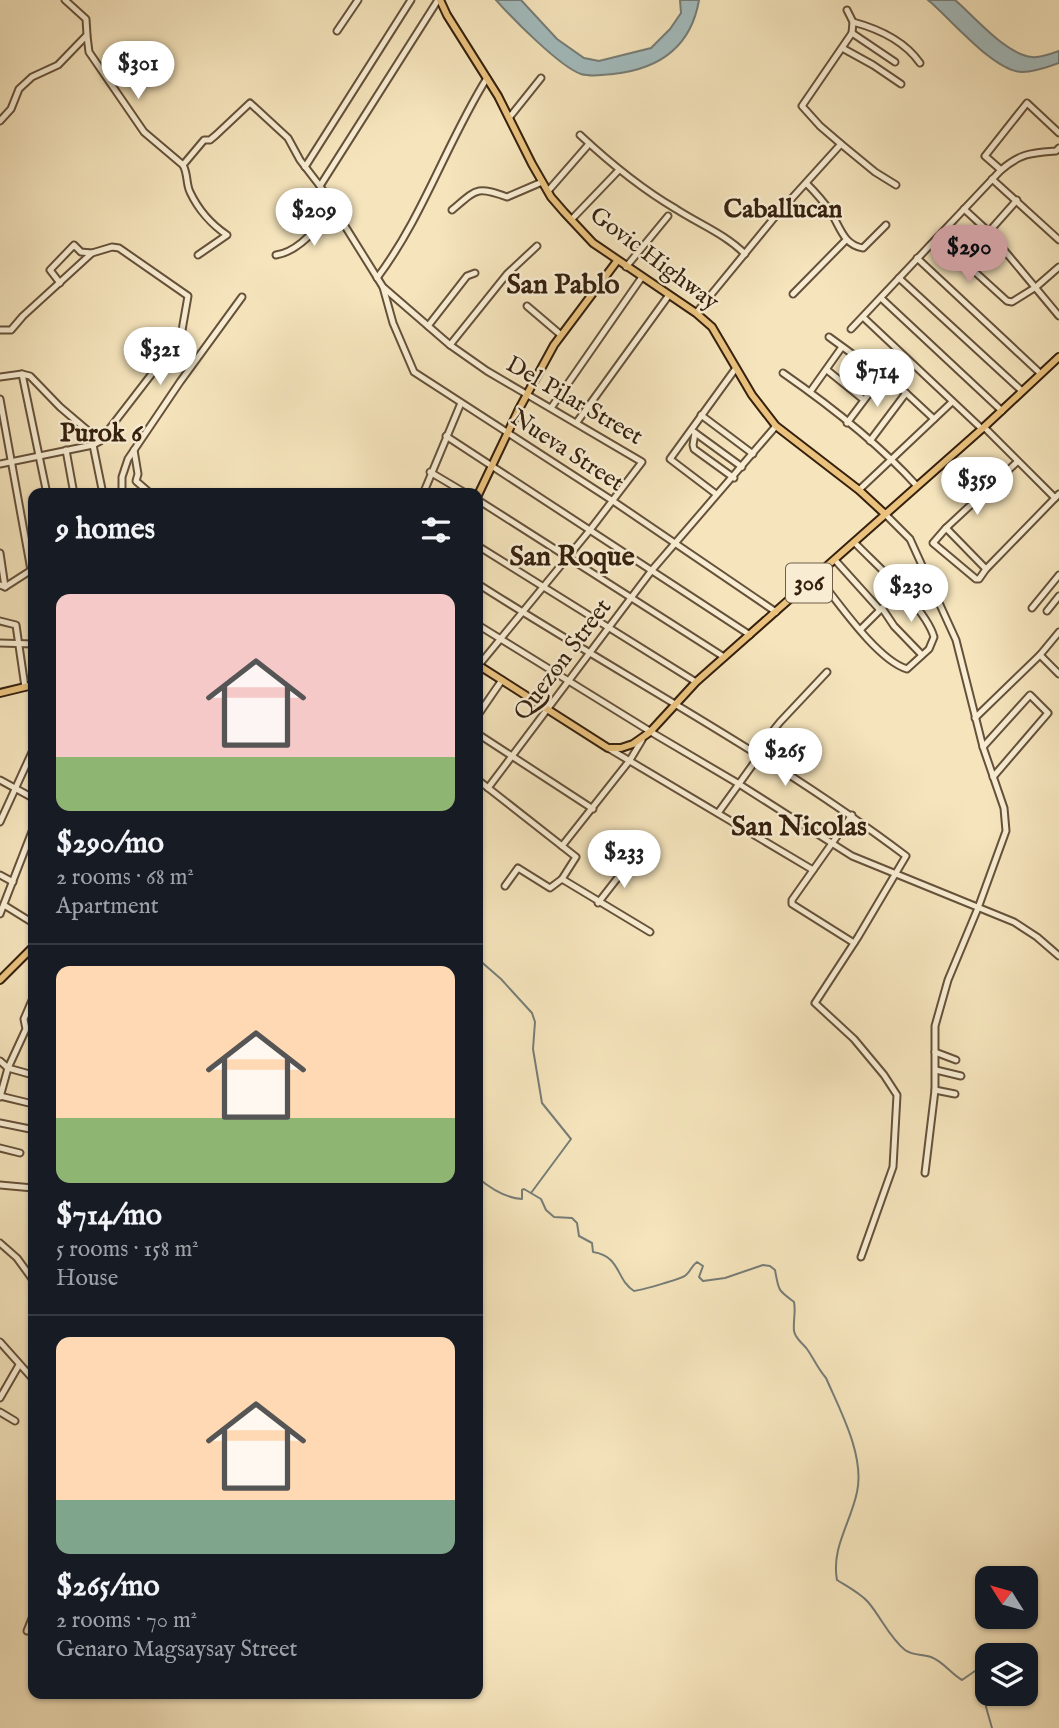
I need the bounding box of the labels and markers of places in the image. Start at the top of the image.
pin: $301 [97,42,179,101]
pin: $209 [273,188,355,248]
pin: $290 [928,226,1010,285]
pin: $321 [119,328,201,387]
pin: $714 [836,350,918,409]
pin: $359 [936,458,1018,517]
pin: $230 [870,564,952,624]
pin: $265 [744,728,826,788]
pin: $233 [583,830,665,890]

